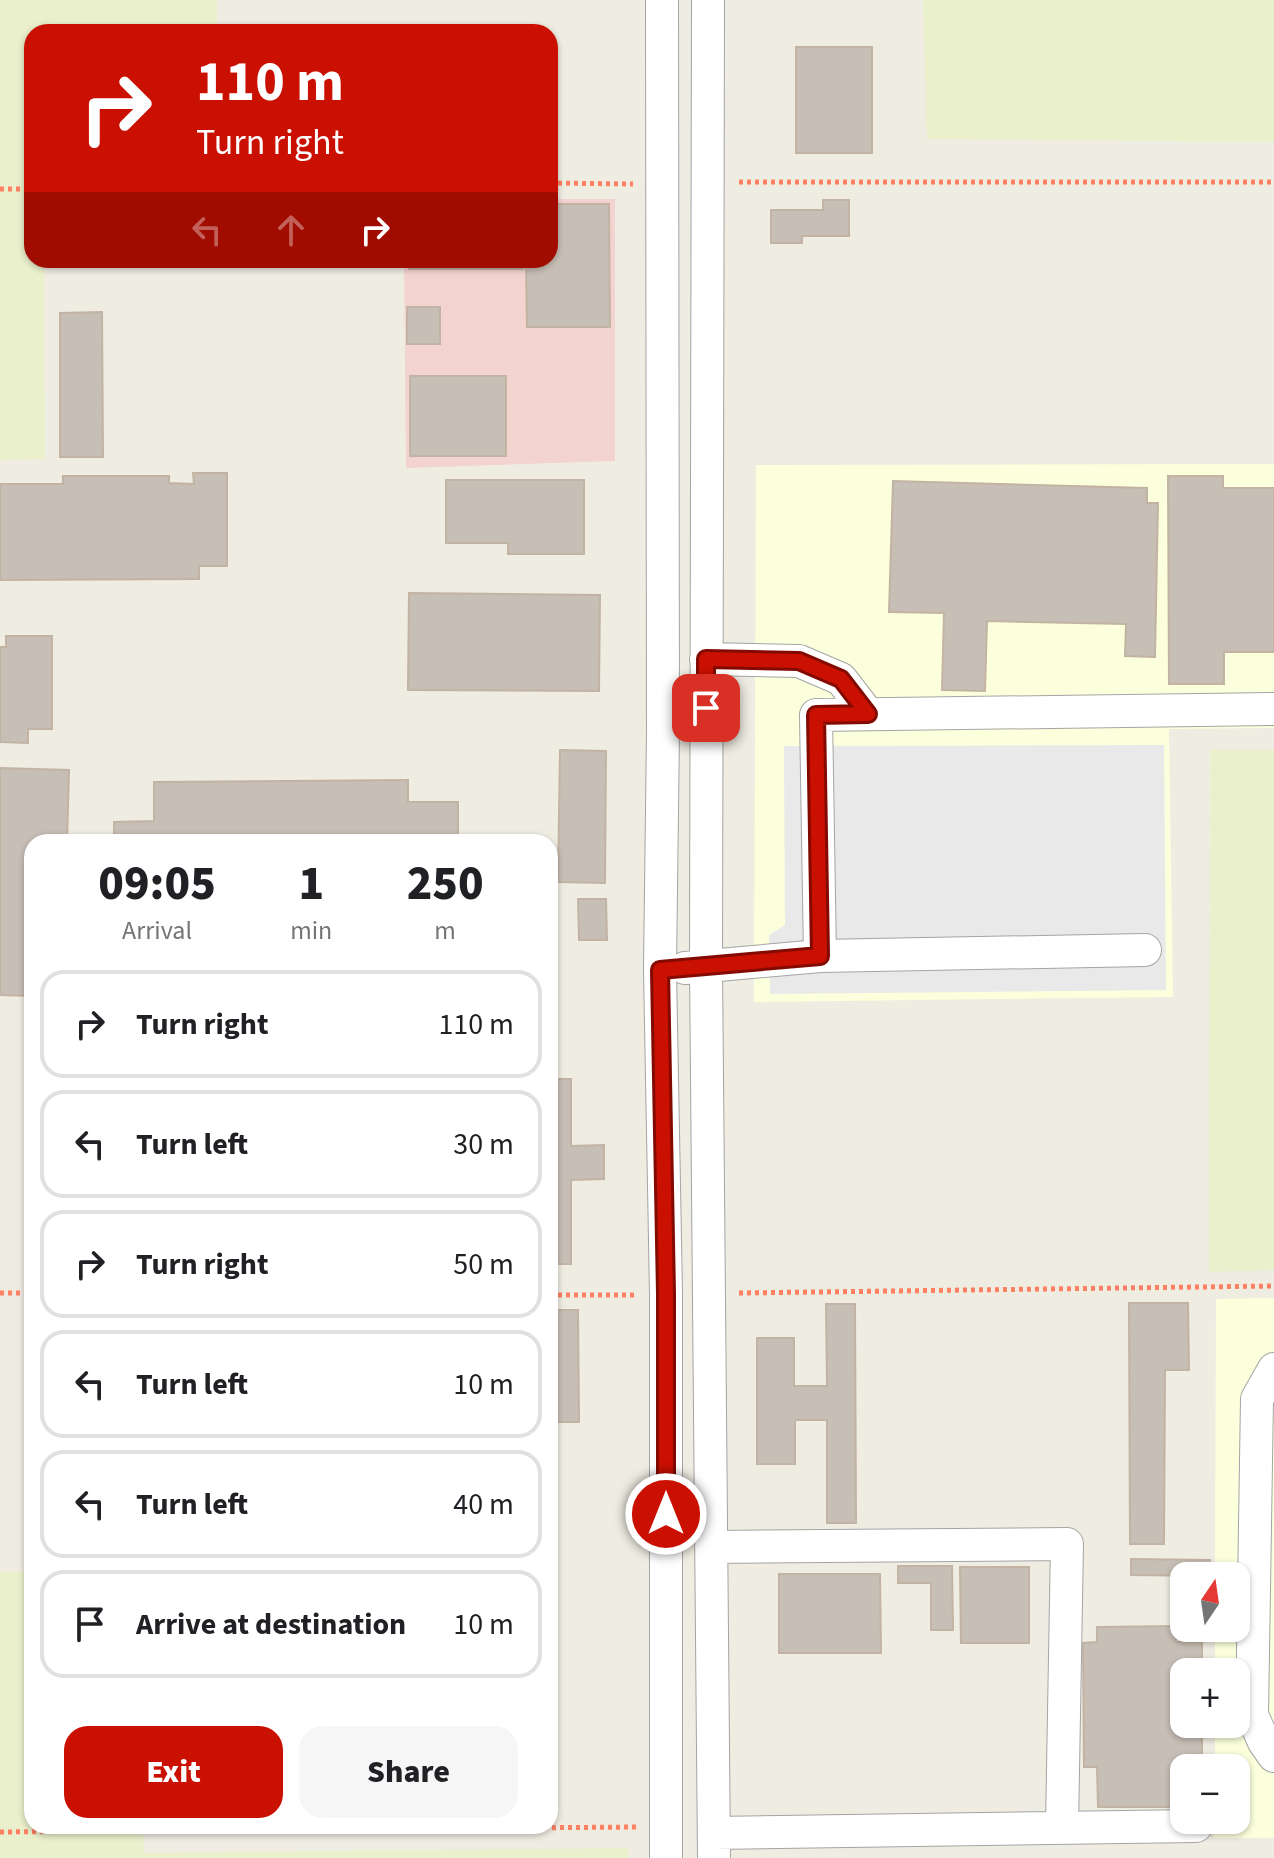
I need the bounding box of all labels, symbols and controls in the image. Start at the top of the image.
text: 110 m [196,43,344,122]
icon: right [64,56,168,160]
text: Turn right [196,117,344,168]
icon: left [185,208,229,252]
icon: ahead [269,208,313,252]
icon: right [353,208,397,252]
pin [672,674,740,742]
icon: arrive [684,686,728,730]
text: 09:05 [98,850,216,918]
text: 1 [298,850,324,918]
text: 250 [407,850,484,918]
text: Arrival [122,912,192,949]
text: min [290,912,332,949]
text: m [434,912,456,949]
icon: right [68,1002,112,1046]
text: Turn right [136,1003,268,1046]
text: 110 m [438,1003,514,1046]
icon: left [68,1122,112,1166]
text: Turn left [136,1123,248,1166]
text: 30 m [453,1123,514,1166]
icon: right [68,1242,112,1286]
text: Turn right [136,1243,268,1286]
text: 50 m [453,1243,514,1286]
icon: left [68,1362,112,1406]
text: Turn left [136,1363,248,1406]
text: 10 m [453,1363,514,1406]
position arrow [624,1472,708,1556]
icon: left [68,1482,112,1526]
text: Turn left [136,1483,248,1526]
text: 40 m [453,1483,514,1526]
north arrow [1170,1562,1250,1642]
map controls [1170,1562,1250,1834]
icon: arrive [68,1602,112,1646]
text: Arrive at destination [136,1603,406,1646]
text: 10 m [453,1603,514,1646]
button: + [1170,1658,1250,1738]
button: Exit [64,1726,283,1818]
button: Share [299,1726,518,1818]
button: − [1170,1754,1250,1834]

